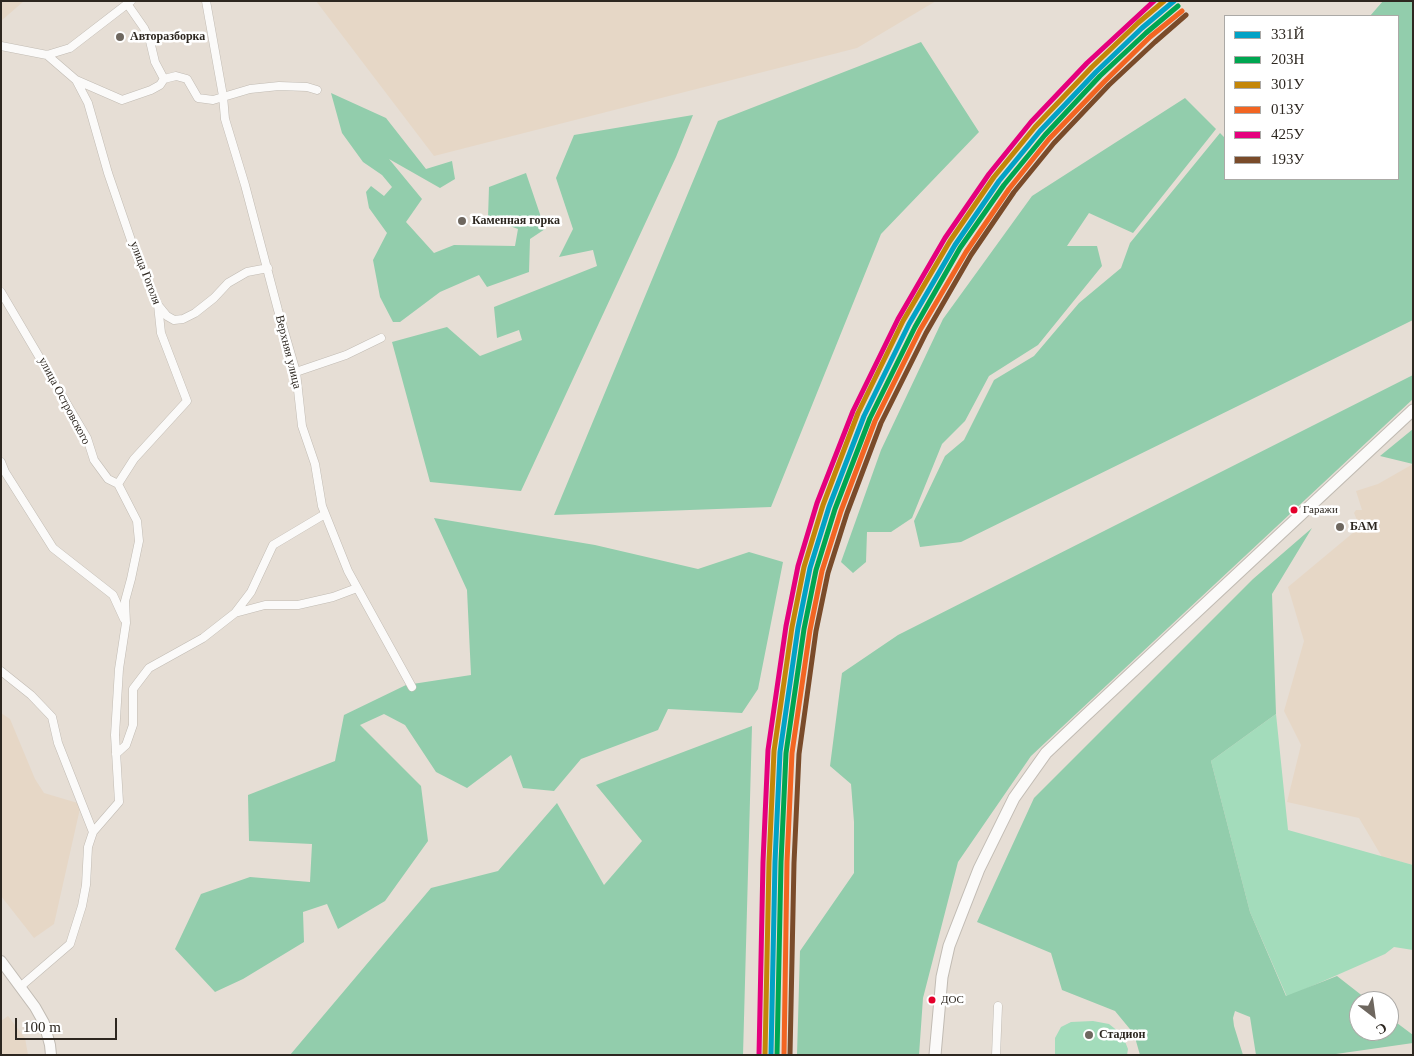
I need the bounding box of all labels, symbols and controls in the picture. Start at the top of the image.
legend [1224,15,1399,180]
text: 331Й [1271,26,1304,42]
place label: Авторазборка [130,30,205,44]
marker: Авторазборка [114,31,126,43]
text: 203Н [1271,51,1304,67]
text: 301У [1271,76,1304,92]
text: 013У [1271,101,1304,117]
text: 425У [1271,126,1304,142]
text: 193У [1271,151,1304,167]
place label: Каменная горка [472,214,560,228]
marker: Каменная горка [456,215,468,227]
street label: улица Гоголя [126,239,164,307]
street label: Верхняя улица [272,314,304,390]
street label: улица Островского [35,355,93,447]
place label: Гаражи [1303,503,1338,517]
marker: Гаражи [1289,505,1299,515]
place label: БАМ [1350,520,1378,534]
marker: БАМ [1334,521,1346,533]
north arrow [1349,991,1399,1041]
place label: ДОС [941,993,964,1007]
marker: ДОС [927,995,937,1005]
scale bar [18,1008,120,1040]
text: 100 m [23,1019,61,1035]
text: С [1373,1020,1389,1038]
place label: Стадион [1099,1028,1145,1042]
marker: Стадион [1083,1029,1095,1041]

